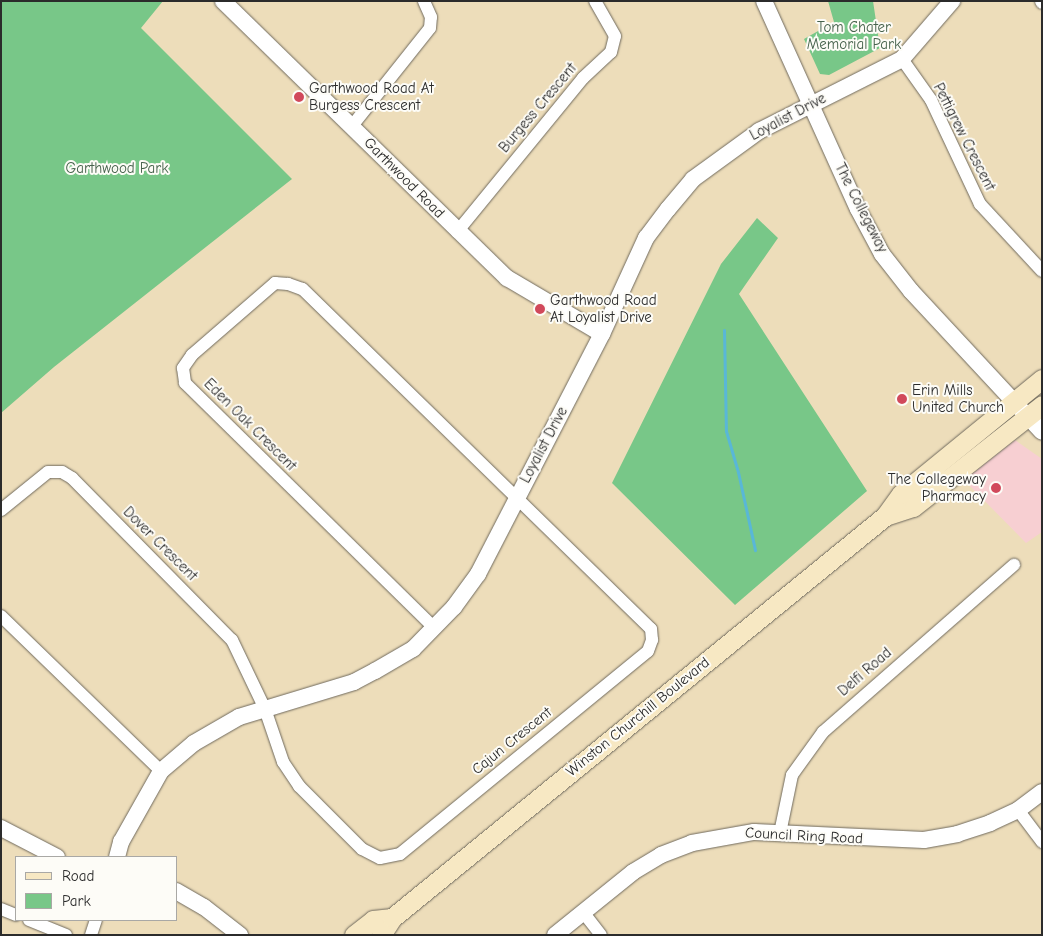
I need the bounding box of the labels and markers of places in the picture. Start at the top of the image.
place label: Garthwood Road At Burgess Crescent [309,79,434,114]
marker: Garthwood Road At Burgess Crescent [293,91,305,103]
place label: Garthwood Road At Loyalist Drive [550,291,657,326]
marker: Garthwood Road At Loyalist Drive [534,303,546,315]
place label: Erin Mills United Church [912,381,1004,416]
marker: Erin Mills United Church [896,393,908,405]
place label: The Collegeway Pharmacy [888,470,986,505]
marker: The Collegeway Pharmacy [990,482,1002,494]

